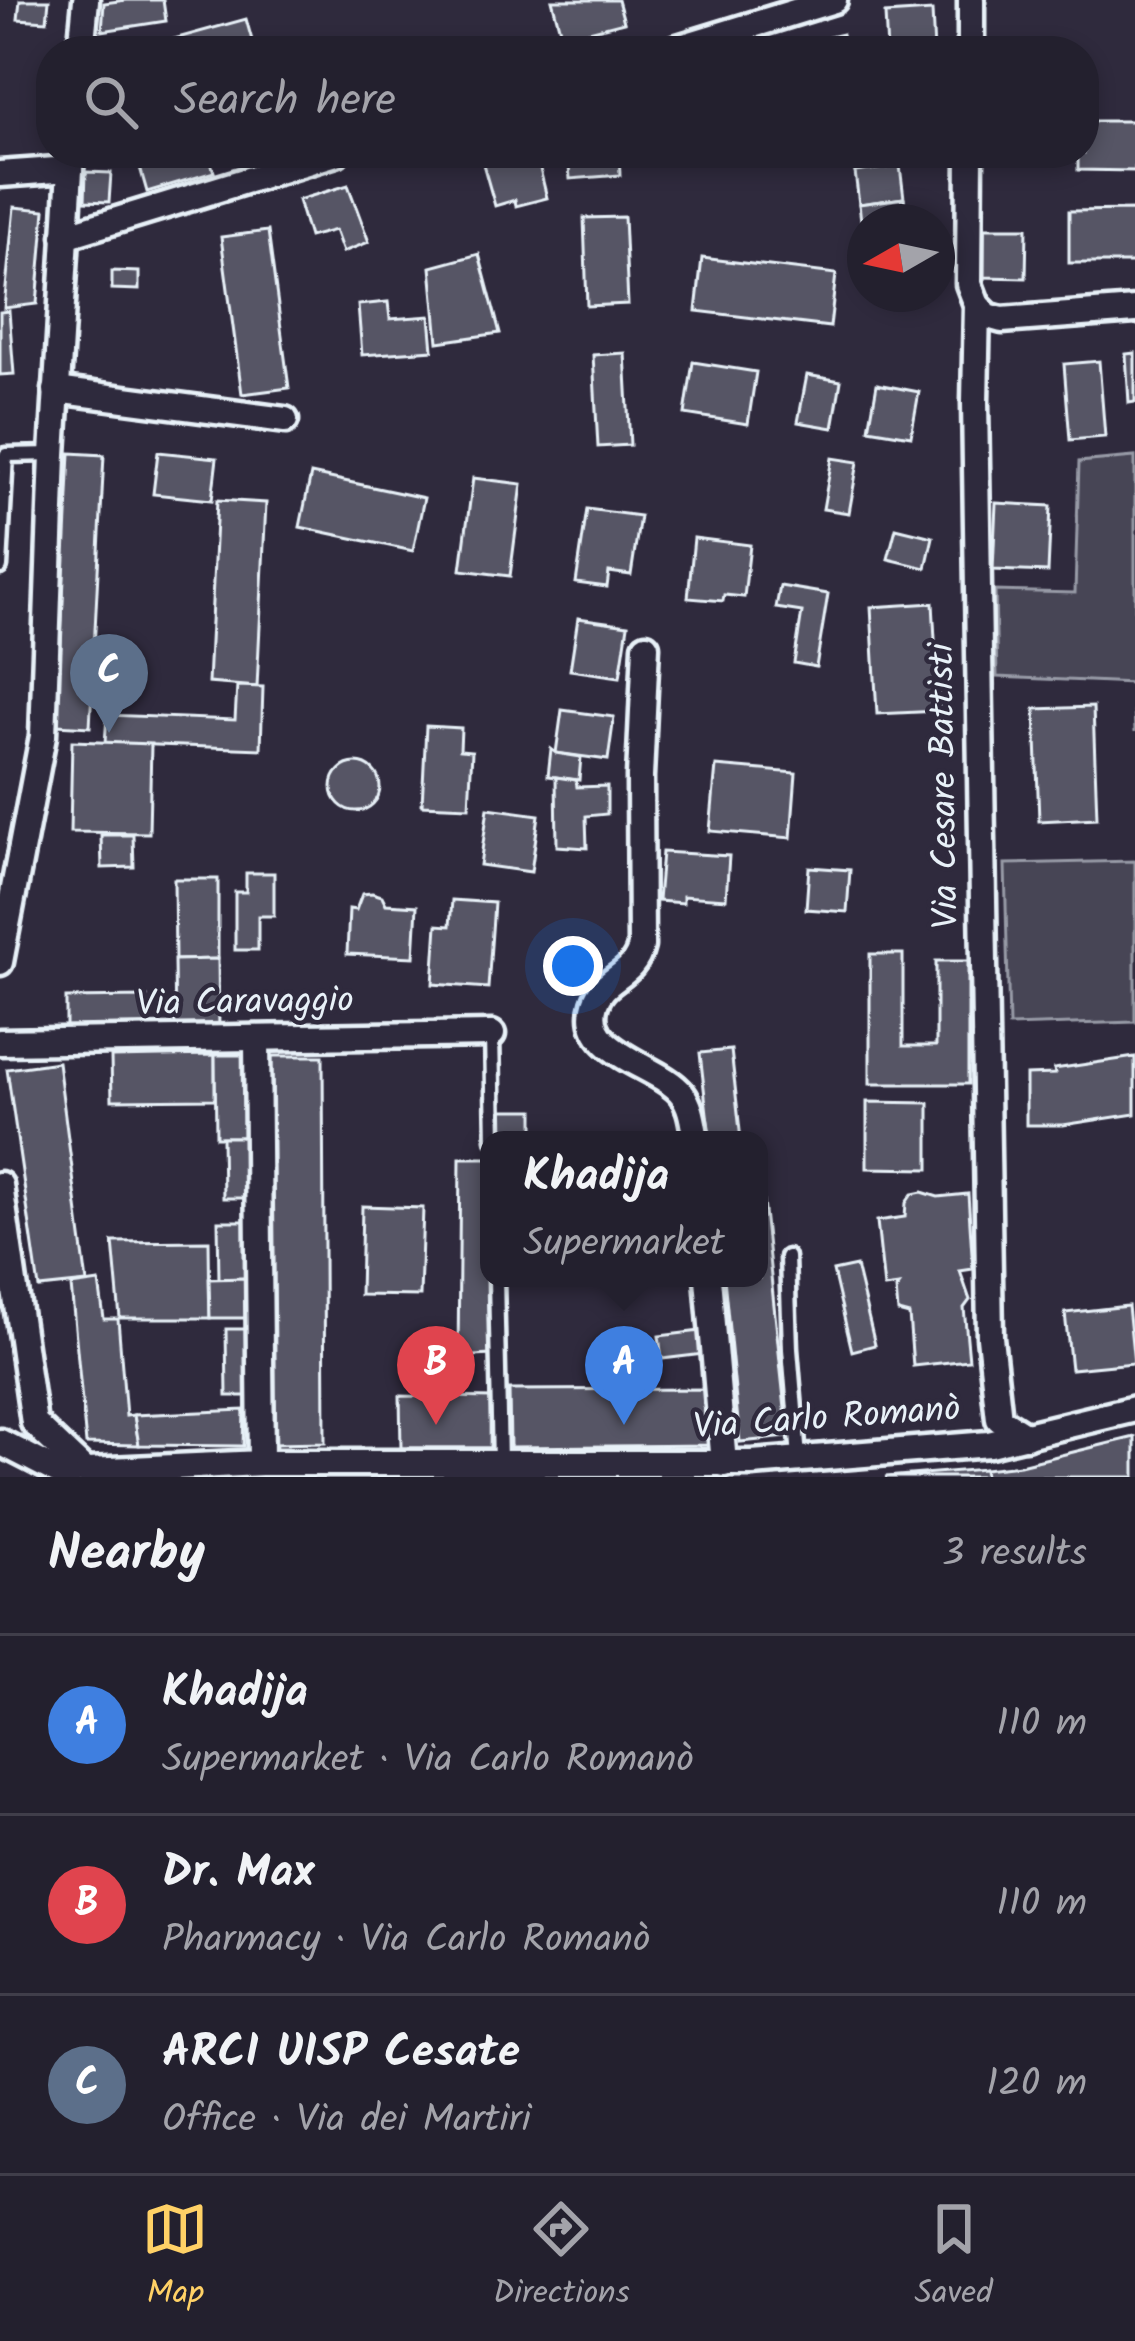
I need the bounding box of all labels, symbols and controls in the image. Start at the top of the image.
search box [36,36,1099,168]
text: Search here [174,66,396,138]
icon: search [78,69,144,135]
north arrow [847,204,955,312]
pin: C [70,634,148,733]
street label: Via Cesare Battisti [914,641,976,929]
your location [543,936,603,996]
street label: Via Caravaggio [136,973,354,1033]
popup [480,1131,768,1287]
text: Khadija [523,1142,669,1214]
text: Supermarket [523,1214,725,1276]
pin: B [397,1326,475,1425]
pin: A [585,1326,663,1425]
street label: Via Carlo Romanò [692,1381,962,1457]
text: Nearby [48,1515,205,1596]
text: 3 results [942,1524,1087,1586]
text: Khadija [162,1658,308,1730]
text: A [75,1694,99,1756]
text: 110 m [996,1694,1087,1756]
text: Supermarket · Via Carlo Romanò [162,1730,694,1792]
text: Dr. Max [162,1838,315,1910]
text: B [75,1874,99,1936]
text: 110 m [996,1874,1087,1936]
text: Pharmacy · Via Carlo Romanò [162,1910,650,1972]
text: ARCI UISP Cesate [162,2018,520,2090]
text: C [75,2054,99,2116]
text: 120 m [986,2054,1087,2116]
text: Office · Via dei Martiri [162,2090,531,2152]
tab: Map [142,2196,208,2321]
tab: Directions [493,2196,630,2321]
tab: Saved [914,2196,993,2321]

